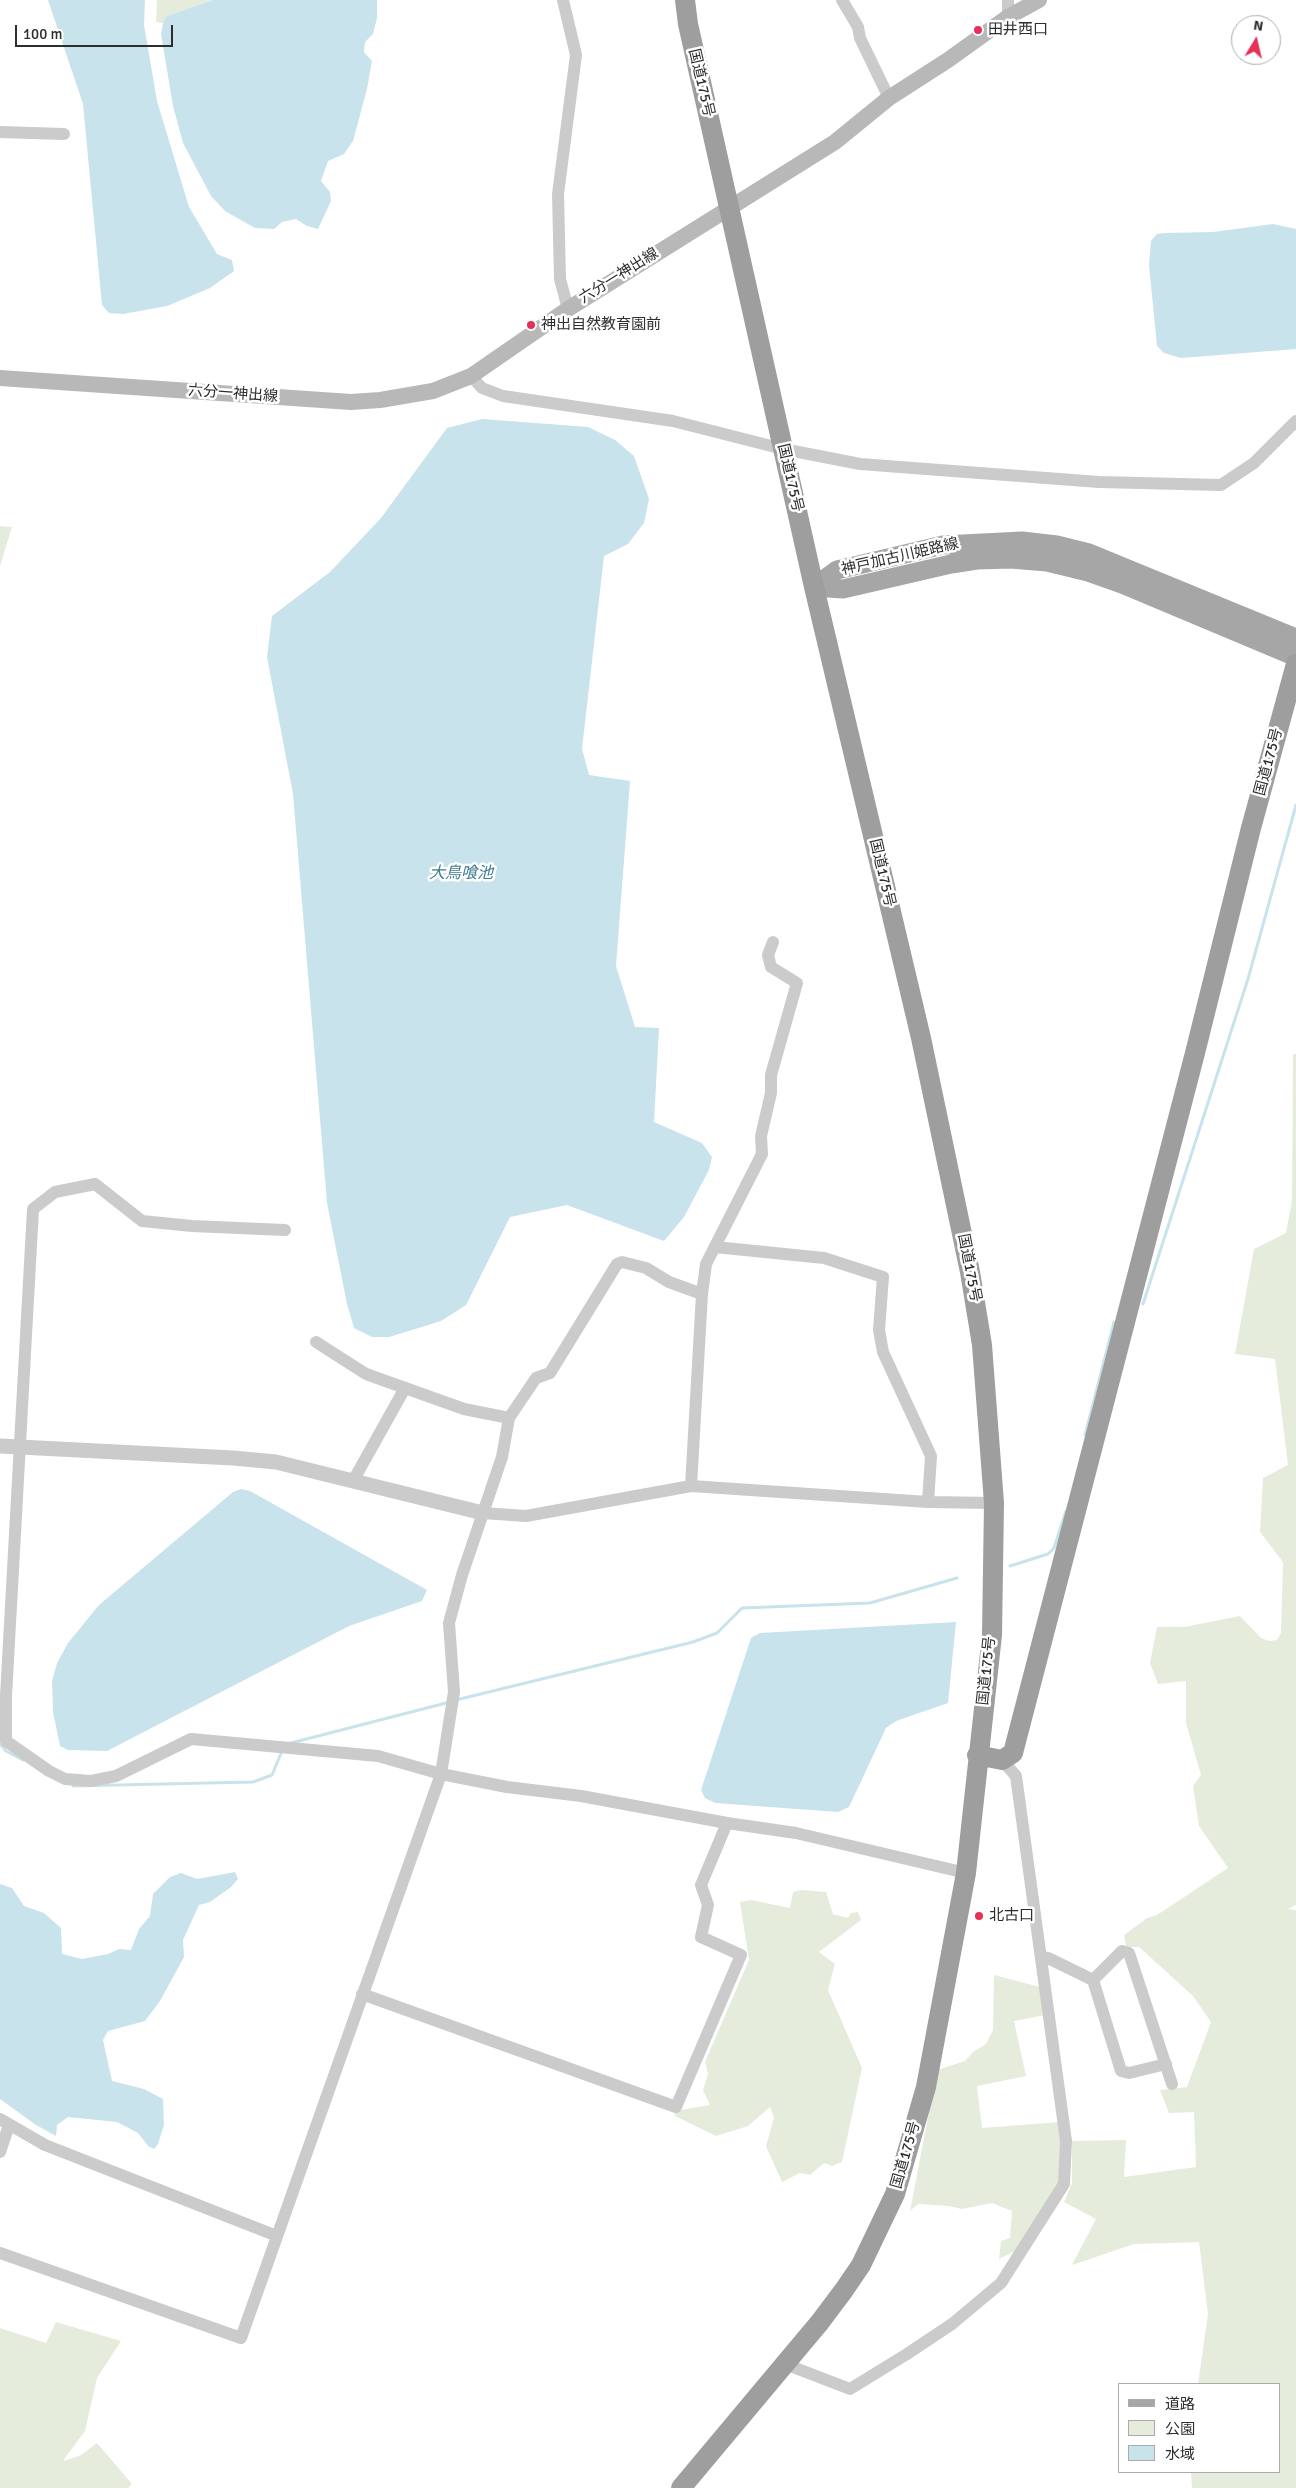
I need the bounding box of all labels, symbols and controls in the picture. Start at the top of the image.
scale bar [18,15,175,47]
north arrow [1231,15,1281,65]
text: N [1252,17,1264,35]
place label: 田井西口 [988,21,1048,39]
marker: 田井西口 [972,24,984,36]
text: 100 m [23,25,63,43]
street label: 国道175号 [684,47,718,119]
street label: 六分一神出線 [576,245,662,307]
place label: 神出自然教育園前 [541,316,661,334]
marker: 神出自然教育園前 [525,319,537,331]
street label: 六分一神出線 [187,382,279,406]
street label: 国道175号 [773,442,807,514]
street label: 神戸加古川姫路線 [840,535,960,579]
street label: 国道175号 [1251,726,1287,798]
street label: 国道175号 [865,837,899,909]
water label: 大鳥喰池 [429,864,493,884]
street label: 国道175号 [954,1232,984,1304]
street label: 国道175号 [974,1636,1000,1706]
place label: 北古口 [989,1907,1034,1925]
marker: 北古口 [973,1910,985,1922]
street label: 国道175号 [888,2119,924,2191]
legend [1118,2383,1281,2473]
text: 道路 [1165,2395,1195,2413]
text: 公園 [1165,2420,1195,2438]
text: 水域 [1165,2445,1195,2463]

